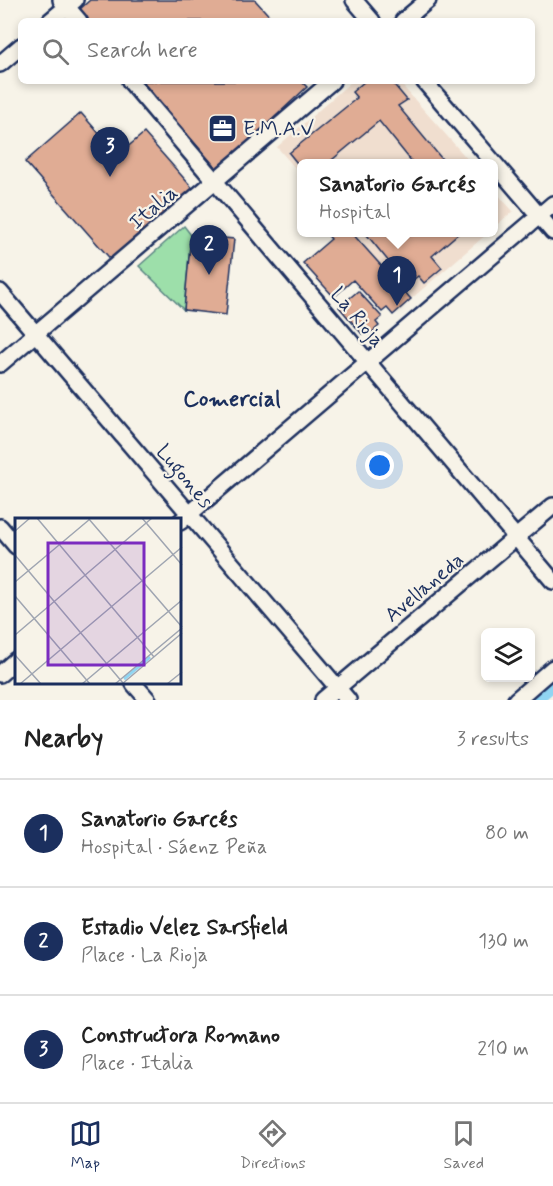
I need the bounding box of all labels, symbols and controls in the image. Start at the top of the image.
search box [18,18,535,84]
icon: search [39,35,72,68]
text: Search here [87,37,198,65]
office icon: E.M.A.V [206,112,238,144]
place label: E.M.A.V [243,115,315,143]
pin: 3 [90,128,130,177]
popup [297,159,498,237]
text: Sanatorio Garcés [319,171,476,199]
street label: Italia [123,179,184,236]
text: Hospital [319,199,391,226]
pin: 2 [190,226,228,275]
pin: 1 [378,256,416,306]
street label: La Rioja [324,281,391,354]
district label: Comercial [183,386,281,414]
street label: Lugones [148,439,219,516]
your location [365,451,394,480]
inset map [15,518,182,685]
street label: Avellaneda [379,546,470,629]
map controls [481,628,535,682]
button: layers [481,628,535,682]
text: Nearby [24,722,103,756]
text: 3 results [457,726,529,753]
text: Sanatorio Garcés [81,806,237,834]
text: 1 [39,820,48,847]
text: 80 m [485,820,529,847]
text: Hospital · Sáenz Peña [81,834,267,861]
text: Estadio Velez Sarsfield [81,914,288,942]
text: 2 [39,928,48,955]
text: 130 m [478,928,529,955]
text: Place · La Rioja [81,942,208,969]
text: Constructora Romano [81,1022,280,1050]
text: 3 [39,1036,48,1063]
text: 210 m [477,1036,529,1063]
text: Place · Italia [81,1050,193,1077]
tab: Map [69,1117,102,1174]
tab: Directions [240,1117,306,1174]
tab: Saved [444,1117,484,1174]

